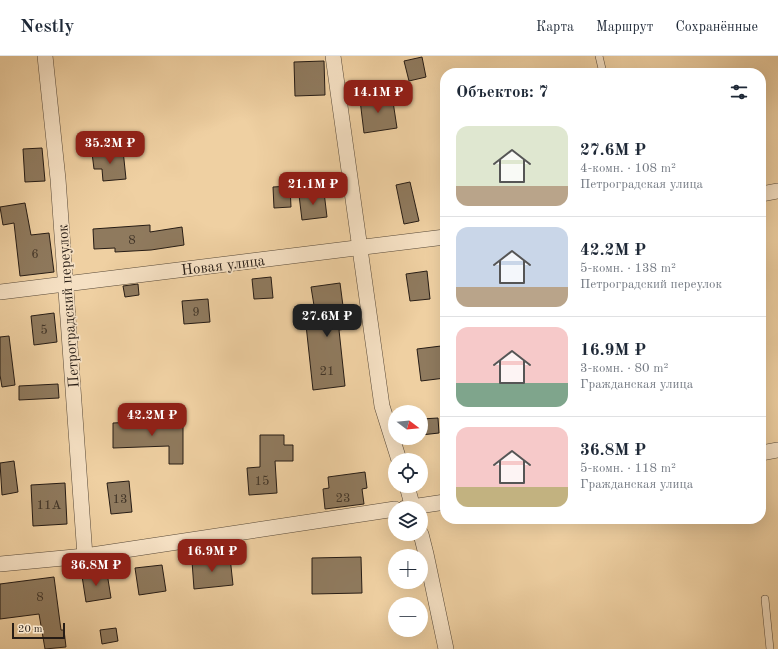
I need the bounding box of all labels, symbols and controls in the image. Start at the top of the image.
text: Nestly [20,18,74,37]
text: Карта [536,20,574,34]
text: Маршрут [596,20,653,34]
text: Сохранённые [675,20,758,34]
pin: 14.1M ₽ [341,80,415,114]
icon: filters [728,81,750,103]
text: Объектов: 7 [456,84,548,101]
text: 14.1M ₽ [353,86,403,99]
pin: 35.2M ₽ [73,131,147,165]
text: 35.2M ₽ [85,137,135,150]
icon: home [488,142,536,190]
text: 27.6M ₽ [580,142,646,159]
text: 4-комн. · 108 m² [580,162,676,175]
pin: 21.1M ₽ [276,172,350,206]
text: 21.1M ₽ [288,178,338,191]
text: Петроградская улица [580,178,703,191]
street label: Петроградский переулок [56,223,83,388]
house number: 8 [128,234,136,247]
text: 42.2M ₽ [580,242,646,259]
icon: home [488,243,536,291]
house number: 6 [31,248,39,261]
street label: Новая улица [180,254,266,279]
text: 5-комн. · 138 m² [580,262,676,275]
text: Петроградский переулок [580,278,722,291]
pin: 27.6M ₽ [290,304,364,338]
house number: 9 [192,306,200,319]
text: 27.6M ₽ [302,310,352,323]
house number: 5 [40,324,48,337]
text: 16.9M ₽ [580,342,646,359]
icon: home [488,343,536,391]
text: 3-комн. · 80 m² [580,362,668,375]
house number: 21 [319,365,335,378]
text: Гражданская улица [580,378,693,391]
pin: 42.2M ₽ [115,403,189,437]
north arrow [388,405,428,445]
map controls [388,405,428,637]
text: 42.2M ₽ [127,409,177,422]
text: 36.8M ₽ [580,442,646,459]
icon: home [488,443,536,491]
button: locate [388,453,428,493]
text: 5-комн. · 118 m² [580,462,676,475]
house number: 15 [254,475,270,488]
text: Гражданская улица [580,478,693,491]
house number: 23 [335,492,351,505]
house number: 13 [112,493,128,506]
house number: 11А [36,499,62,512]
button: layers [388,501,428,541]
pin: 16.9M ₽ [175,539,249,573]
text: 16.9M ₽ [187,545,237,558]
button: + [388,549,428,589]
pin: 36.8M ₽ [59,553,133,587]
text: 36.8M ₽ [71,559,121,572]
house number: 8 [36,591,44,604]
button: − [388,597,428,637]
scale bar [12,621,65,640]
text: 20 m [18,624,43,635]

